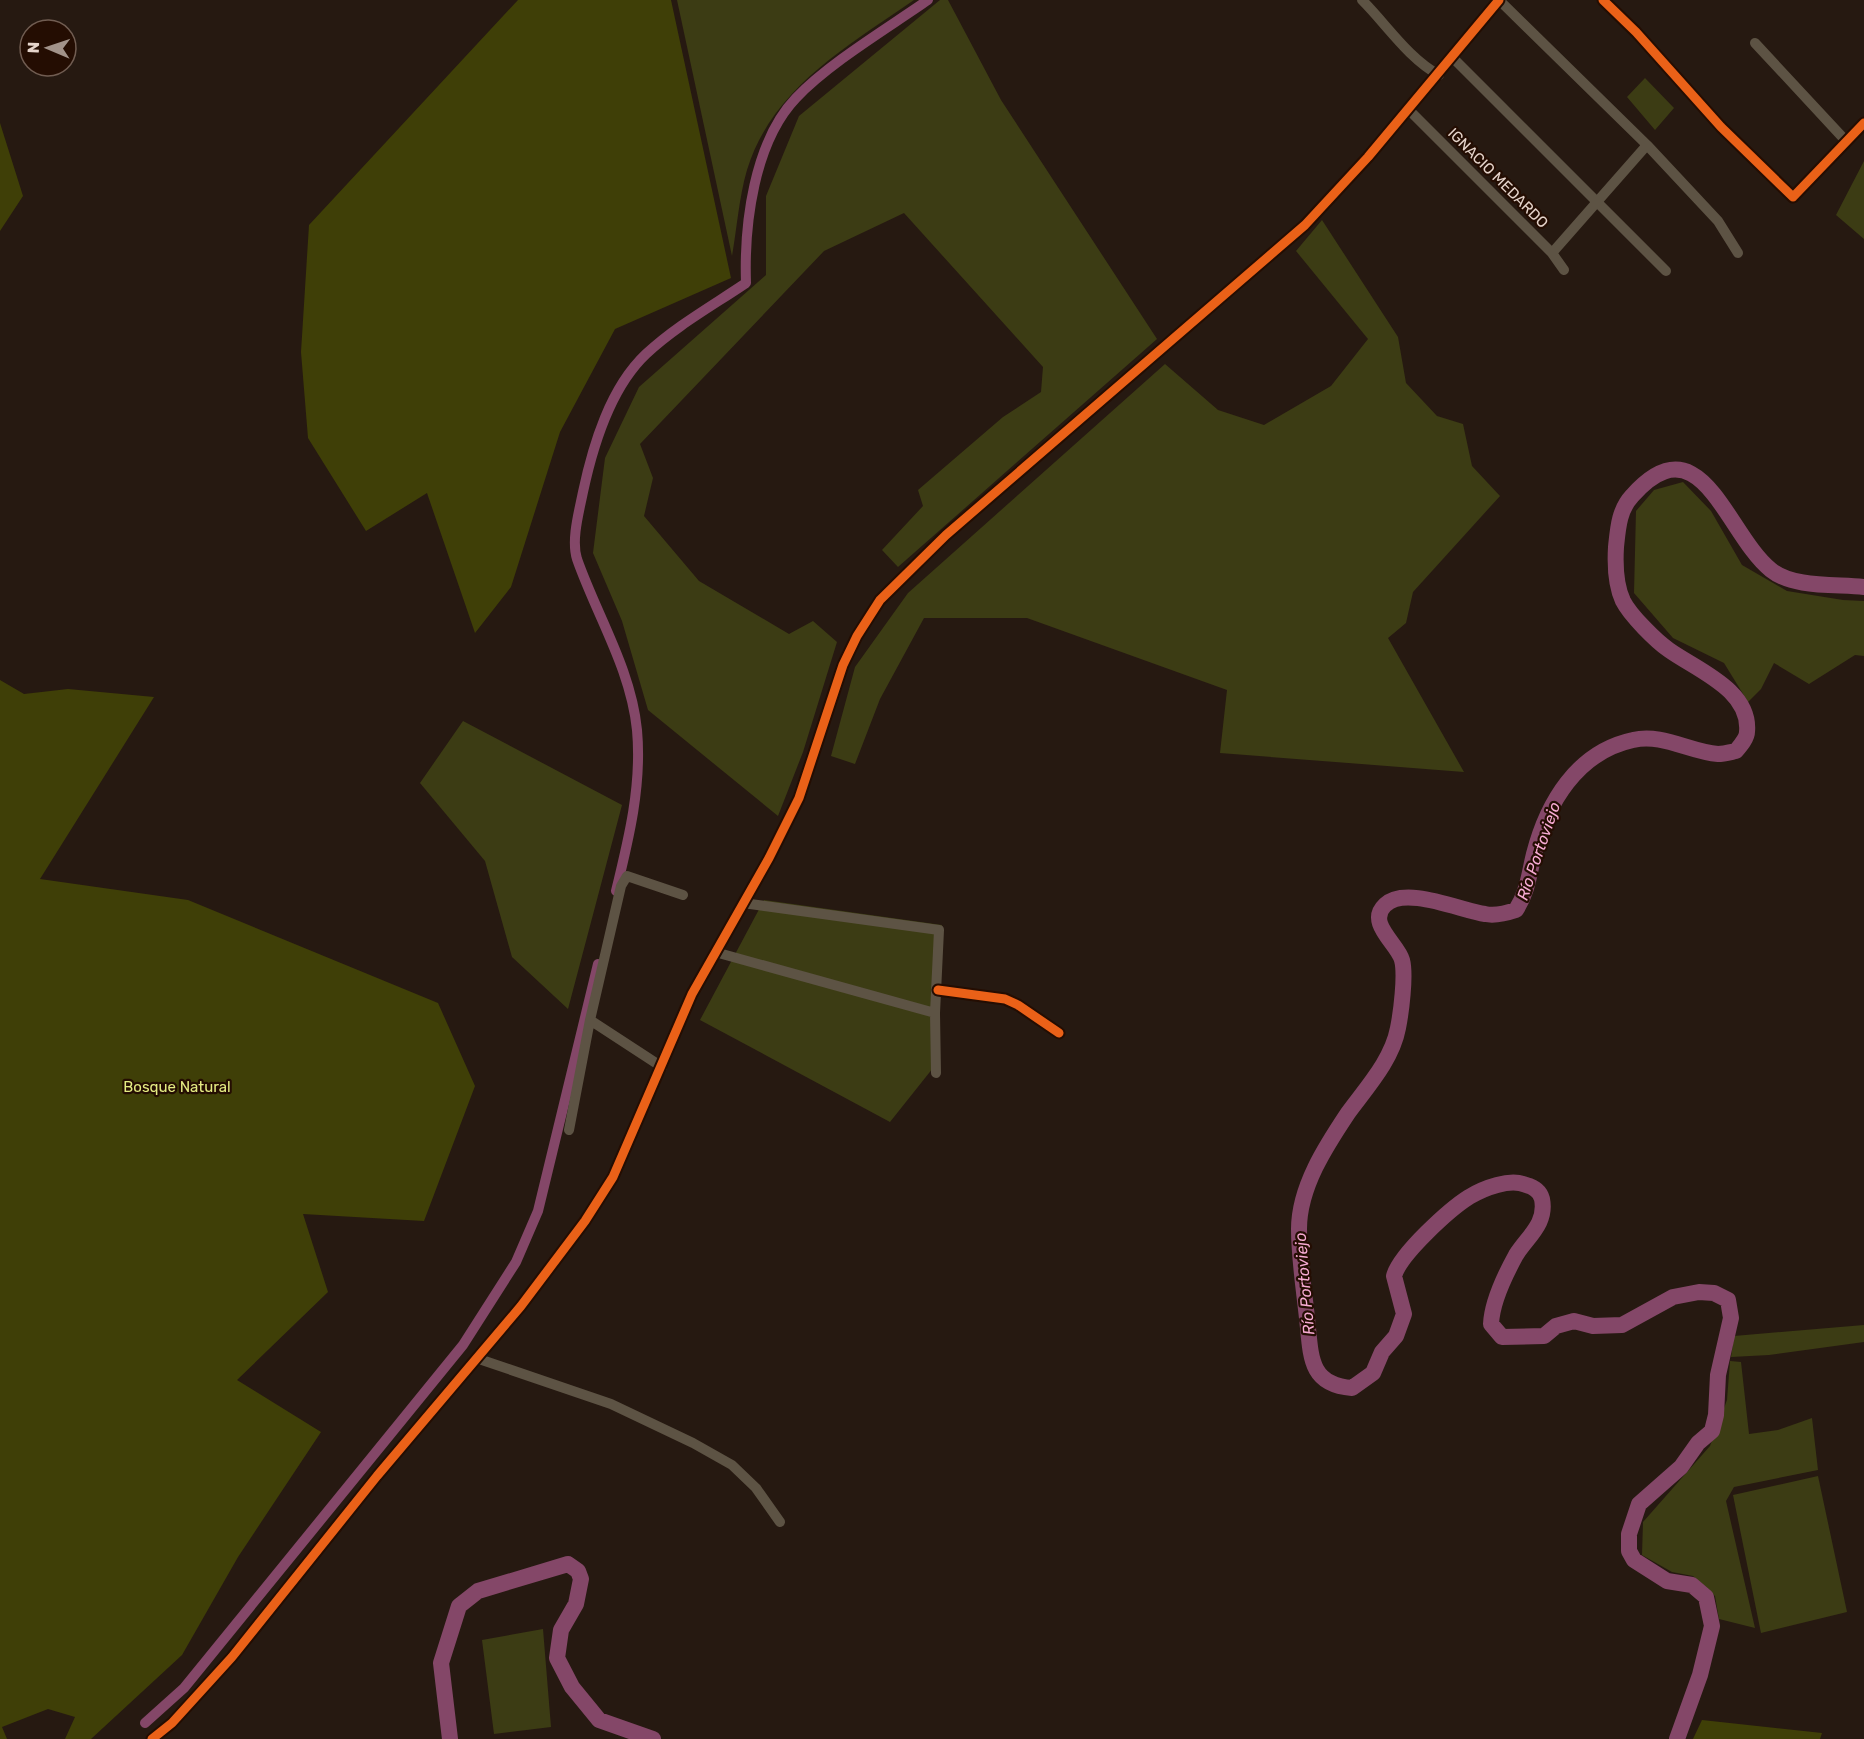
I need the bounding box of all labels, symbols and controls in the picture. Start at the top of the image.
north arrow [18,18,78,78]
text: N [24,41,43,54]
street label: IGNACIO MEDARDO [1444,124,1552,232]
water label: Río Portoviejo [1513,799,1564,903]
park label: Bosque Natural [123,1078,231,1096]
water label: Río Portoviejo [1291,1232,1318,1336]

